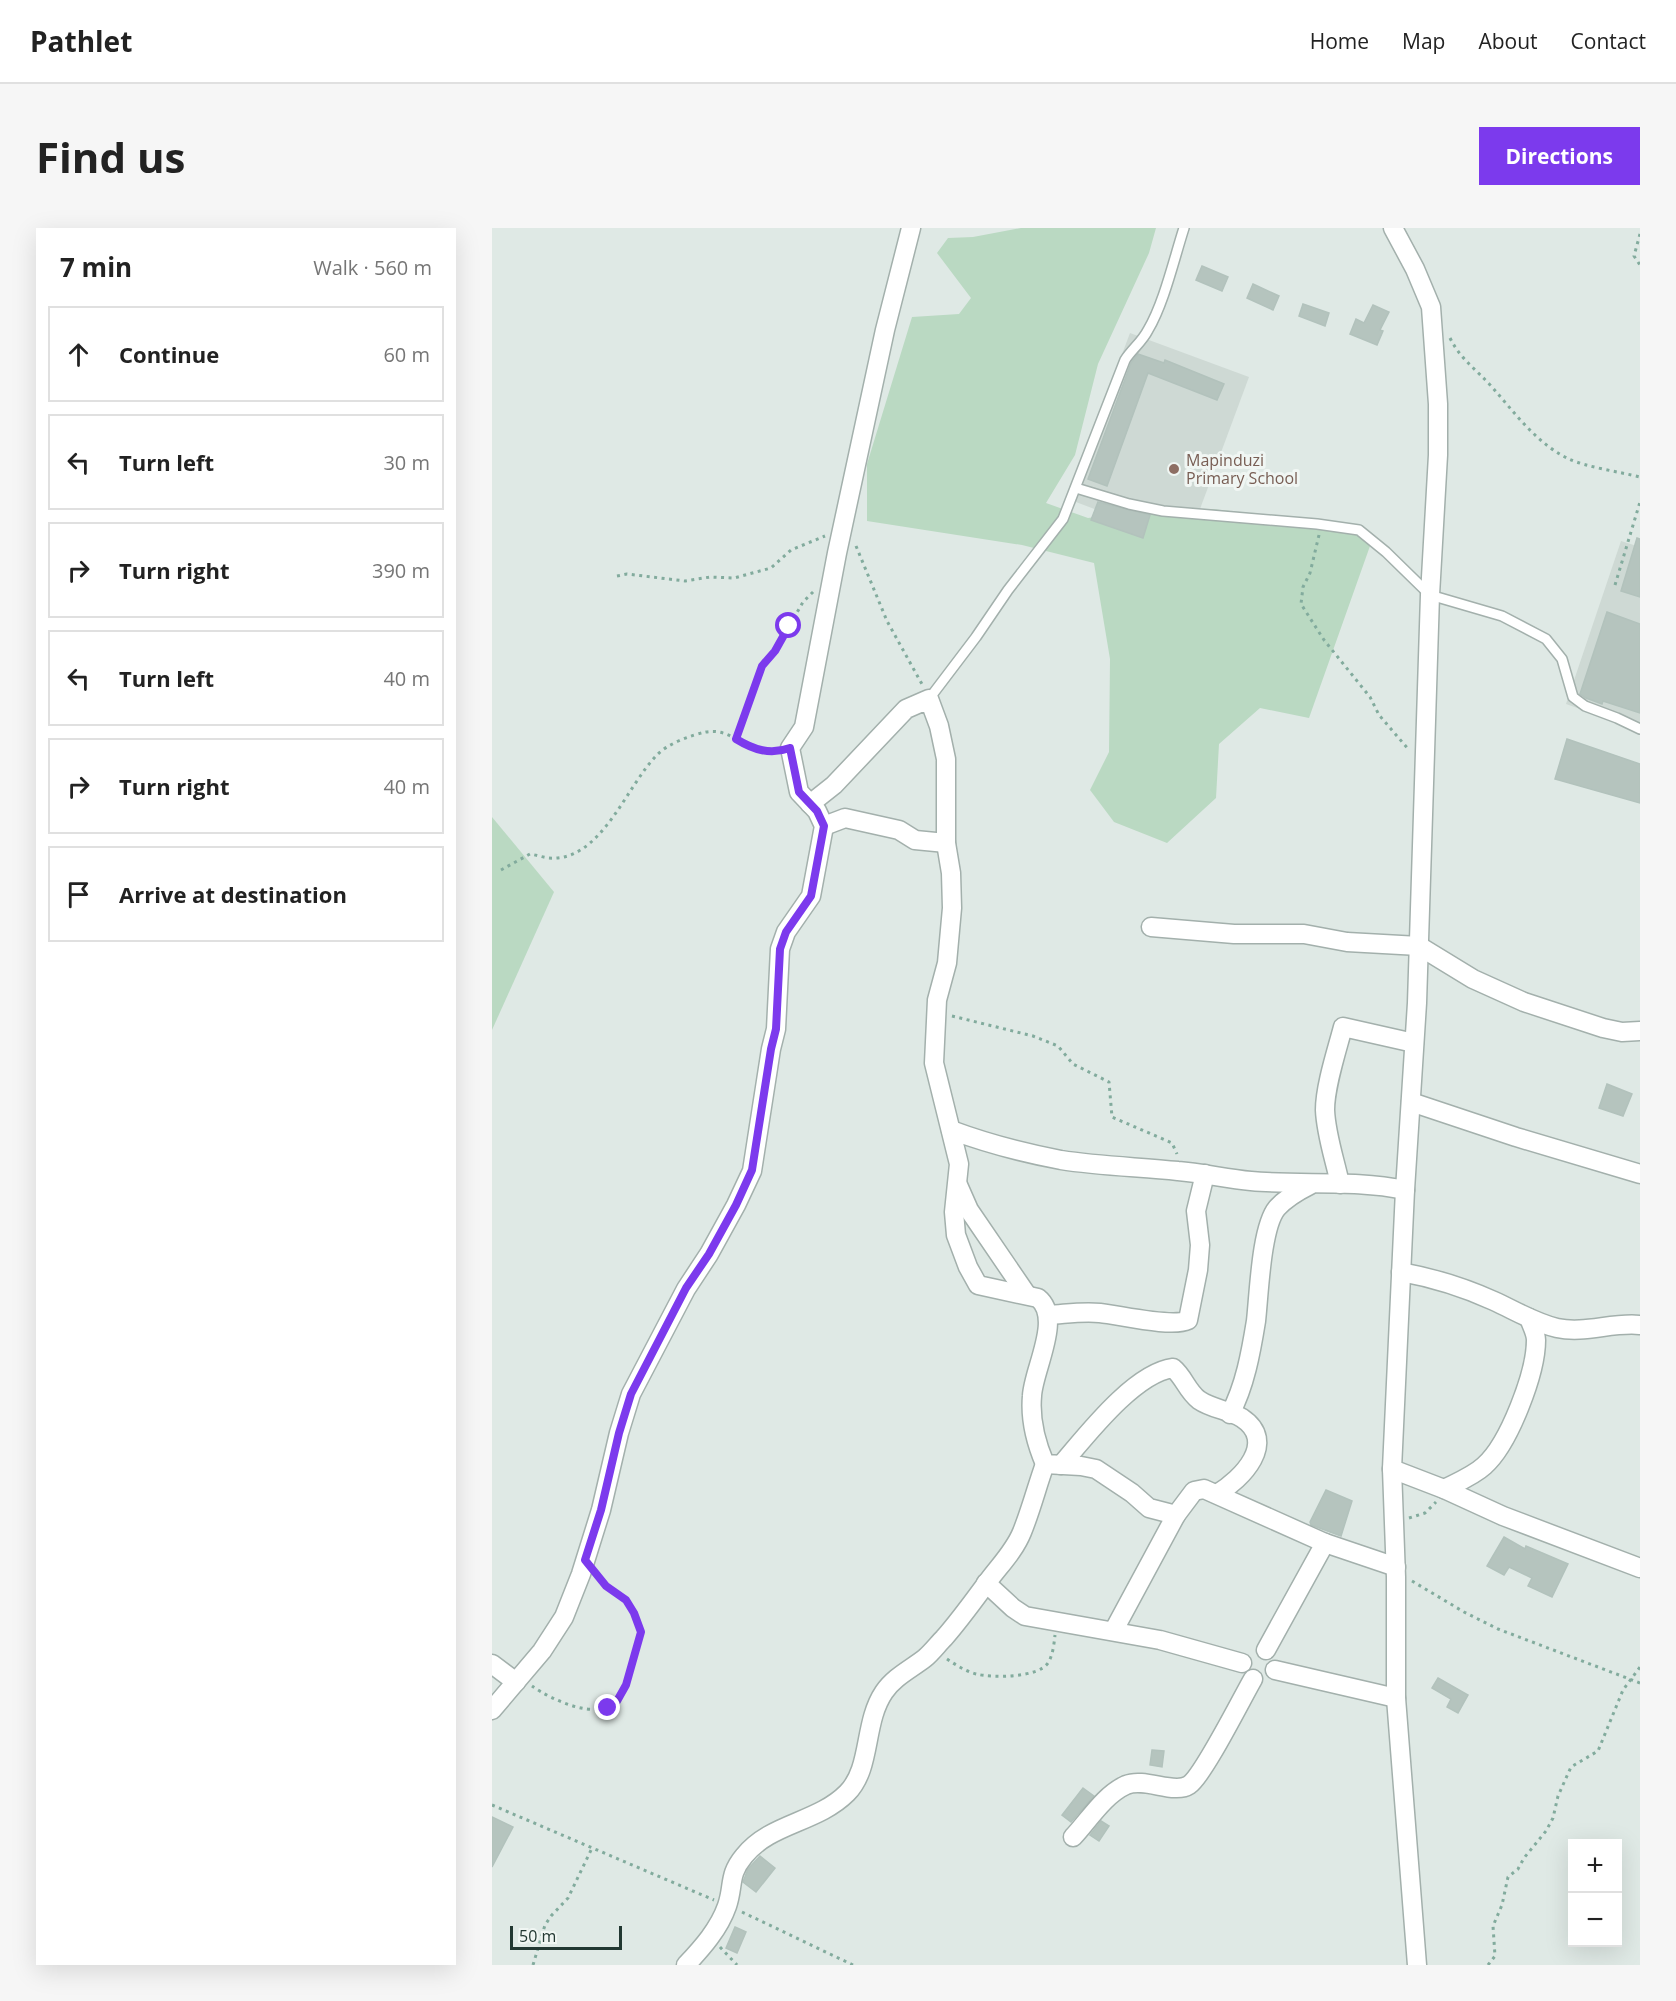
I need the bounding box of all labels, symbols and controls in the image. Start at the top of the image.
text: Pathlet [30,22,132,60]
text: Home [1310,27,1369,55]
text: Map [1402,27,1445,55]
text: About [1478,27,1538,55]
text: Contact [1571,27,1646,55]
button: Directions [1479,127,1640,185]
text: Find us [36,128,185,185]
text: 7 min [60,249,132,285]
text: Walk · 560 m [313,254,432,281]
icon: ahead [62,338,95,371]
text: Continue [119,339,219,369]
text: 60 m [383,341,430,368]
icon: left [62,446,95,479]
text: Turn left [119,447,214,477]
text: 30 m [383,449,430,476]
place label: Mapinduzi Primary School [1186,449,1298,489]
marker: Mapinduzi Primary School [1167,462,1181,476]
icon: right [62,554,95,587]
text: Turn right [119,555,230,585]
text: 390 m [372,557,430,584]
route start [775,612,801,638]
icon: left [62,662,95,695]
text: Turn left [119,663,214,693]
text: 40 m [383,665,430,692]
icon: right [62,770,95,803]
text: Turn right [119,771,230,801]
text: 40 m [383,773,430,800]
icon: arrive [62,878,95,911]
text: Arrive at destination [119,879,347,909]
route end [594,1694,620,1720]
map controls [1568,1839,1622,1947]
button: + [1568,1839,1622,1893]
button: − [1568,1893,1622,1947]
scale bar [510,1923,622,1950]
text: 50 m [519,1925,556,1947]

